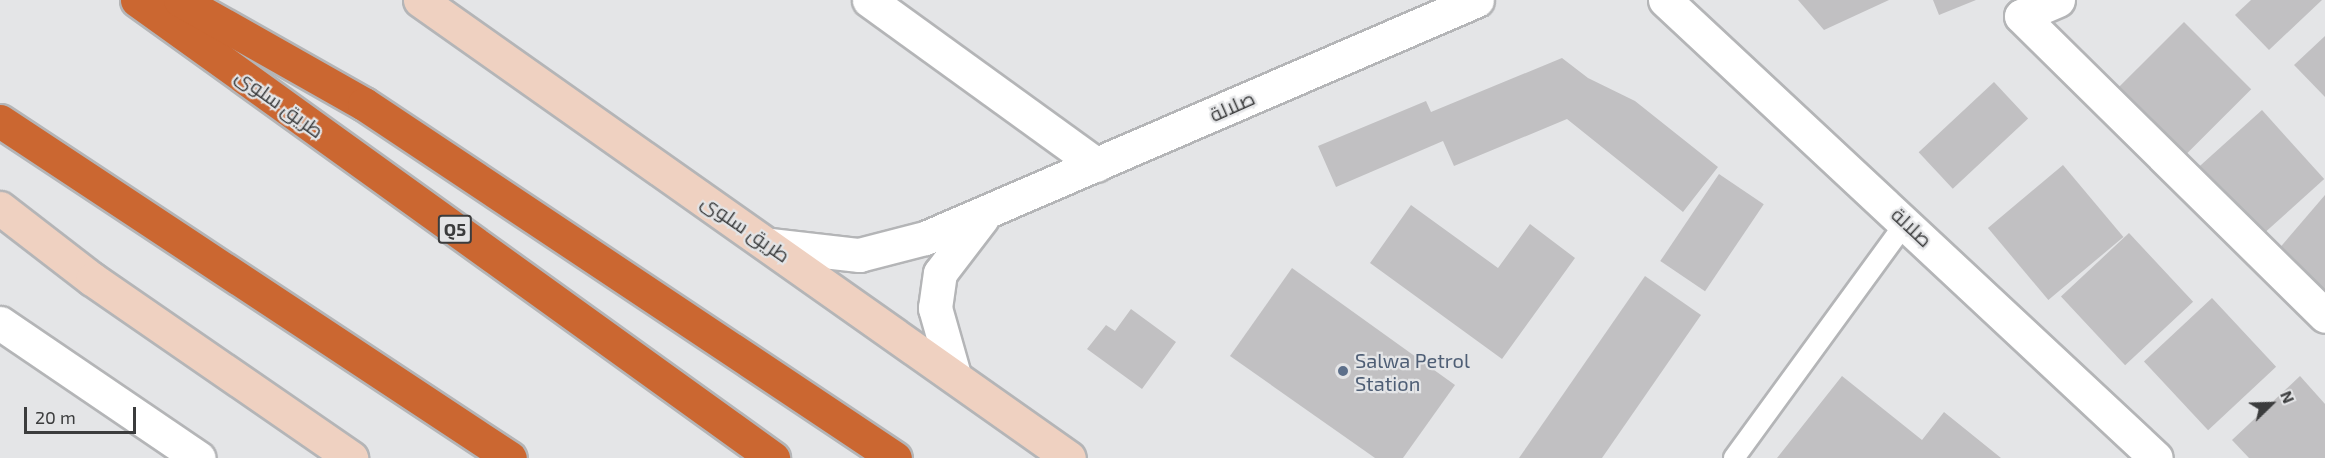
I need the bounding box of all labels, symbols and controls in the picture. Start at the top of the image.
street label: طريق سلوى [232,63,328,143]
street label: صلالة [1206,86,1258,126]
street label: طريق سلوى [697,189,795,267]
street label: صلالة [1887,202,1937,252]
road number: Q5 [437,214,473,244]
place label: Salwa Petrol Station [1355,348,1470,395]
marker: Salwa Petrol Station [1336,364,1350,378]
north arrow [2241,374,2301,434]
text: N [2277,388,2299,406]
scale bar [27,395,140,433]
text: 20 m [35,406,76,428]

